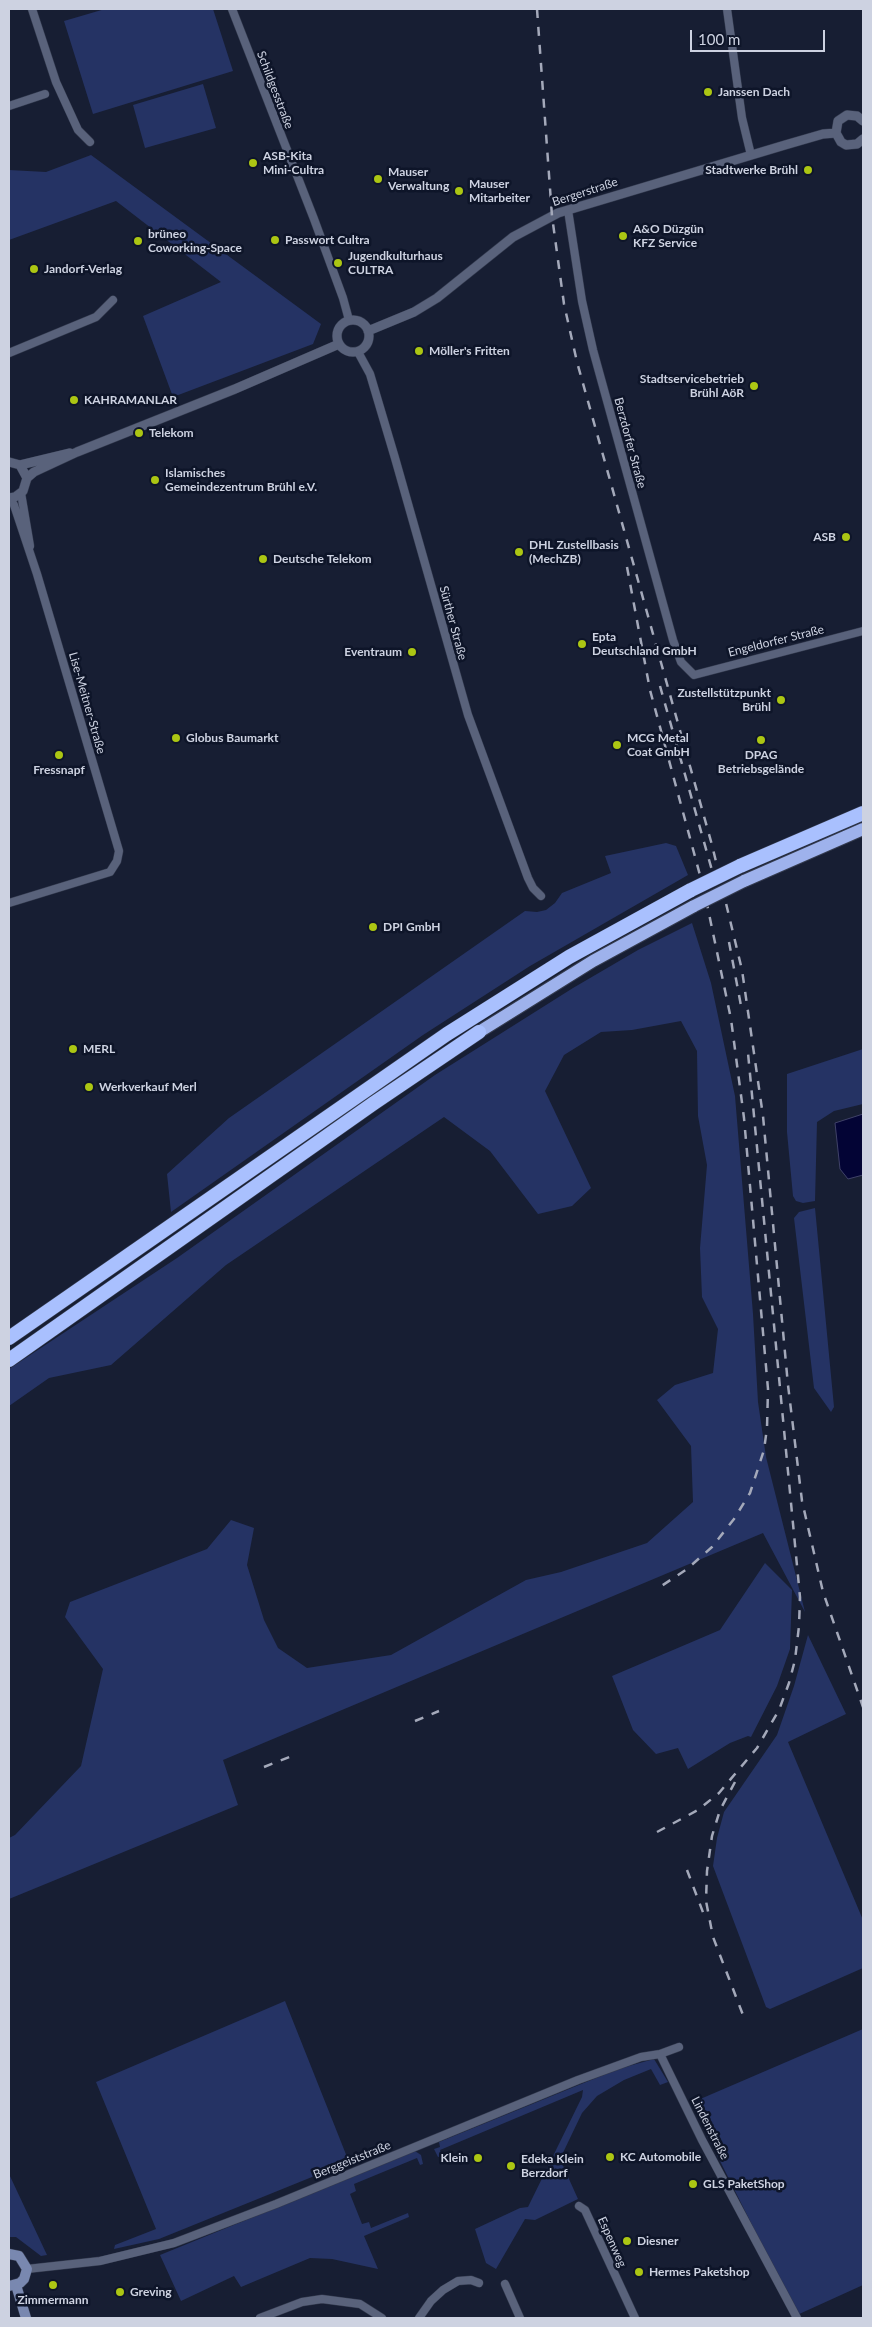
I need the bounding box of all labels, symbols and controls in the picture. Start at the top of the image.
scale bar [692,20,827,52]
text: 100 m [698,30,740,48]
street label: Schildgesstraße [254,49,296,131]
place label: Janssen Dach [718,85,790,99]
marker: Janssen Dach [702,86,714,98]
place label: ASB-Kita Mini-Cultra [263,149,324,177]
marker: ASB-Kita Mini-Cultra [247,157,259,169]
place label: Stadtwerke Brühl [705,163,798,177]
marker: Stadtwerke Brühl [802,164,814,176]
place label: Mauser Verwaltung [388,165,449,193]
marker: Mauser Verwaltung [372,173,384,185]
street label: Bergerstraße [550,175,620,209]
place label: Mauser Mitarbeiter [469,177,530,205]
marker: Mauser Mitarbeiter [453,185,465,197]
place label: A&O Düzgün KFZ Service [633,222,704,250]
place label: brüneo Coworking-Space [148,227,242,255]
marker: A&O Düzgün KFZ Service [617,230,629,242]
place label: Passwort Cultra [285,233,370,247]
marker: Passwort Cultra [269,234,281,246]
marker: brüneo Coworking-Space [132,235,144,247]
place label: Jugendkulturhaus CULTRA [348,249,443,277]
marker: Jugendkulturhaus CULTRA [332,257,344,269]
place label: Jandorf-Verlag [44,262,122,276]
marker: Jandorf-Verlag [28,263,40,275]
place label: Möller's Fritten [429,344,510,358]
marker: Möller's Fritten [413,345,425,357]
place label: Stadtservicebetrieb Brühl AöR [640,372,744,400]
marker: Stadtservicebetrieb Brühl AöR [748,380,760,392]
place label: KAHRAMANLAR [84,393,177,407]
marker: KAHRAMANLAR [68,394,80,406]
street label: Berzdorfer Straße [611,396,649,490]
place label: Telekom [149,426,194,440]
marker: Telekom [133,427,145,439]
place label: Islamisches Gemeindezentrum Brühl e.V. [165,466,317,494]
marker: Islamisches Gemeindezentrum Brühl e.V. [149,474,161,486]
place label: ASB [813,530,836,544]
marker: ASB [840,531,852,543]
place label: DHL Zustellbasis (MechZB) [529,538,619,566]
marker: DHL Zustellbasis (MechZB) [513,546,525,558]
place label: Deutsche Telekom [273,552,371,566]
marker: Deutsche Telekom [257,553,269,565]
street label: Sürther Straße [436,584,470,662]
street label: Engeldorfer Straße [726,622,826,660]
place label: Epta Deutschland GmbH [592,630,697,658]
marker: Epta Deutschland GmbH [576,638,588,650]
place label: Eventraum [344,645,402,659]
marker: Eventraum [406,646,418,658]
street label: Lise-Meitner-Straße [66,650,108,756]
place label: Zustellstützpunkt Brühl [677,686,771,714]
marker: Zustellstützpunkt Brühl [775,694,787,706]
place label: Globus Baumarkt [186,731,278,745]
place label: MCG Metal Coat GmbH [627,731,690,759]
marker: Globus Baumarkt [170,732,182,744]
marker: DPAG Betriebsgelände [755,734,767,746]
marker: MCG Metal Coat GmbH [611,739,623,751]
place label: DPAG Betriebsgelände [718,748,804,776]
marker: Fressnapf [53,749,65,761]
place label: Fressnapf [33,763,85,777]
place label: DPI GmbH [383,920,441,934]
marker: DPI GmbH [367,921,379,933]
place label: MERL [83,1042,115,1056]
marker: MERL [67,1043,79,1055]
place label: Werkverkauf Merl [99,1080,197,1094]
marker: Werkverkauf Merl [83,1081,95,1093]
street label: Lindenstraße [688,2094,732,2162]
street label: Berggeiststraße [311,2138,393,2182]
place label: KC Automobile [620,2150,701,2164]
place label: Klein [441,2151,468,2165]
marker: KC Automobile [604,2151,616,2163]
marker: Klein [472,2152,484,2164]
place label: Edeka Klein Berzdorf [521,2152,584,2180]
marker: Edeka Klein Berzdorf [505,2160,517,2172]
place label: GLS PaketShop [703,2177,785,2191]
marker: GLS PaketShop [687,2178,699,2190]
street label: Espenweg [595,2215,629,2269]
place label: Diesner [637,2234,678,2248]
marker: Diesner [621,2235,633,2247]
place label: Hermes Paketshop [649,2265,750,2279]
marker: Hermes Paketshop [633,2266,645,2278]
marker: Zimmermann [47,2279,59,2291]
place label: Greving [130,2285,172,2299]
marker: Greving [114,2286,126,2298]
place label: Zimmermann [18,2293,88,2307]

